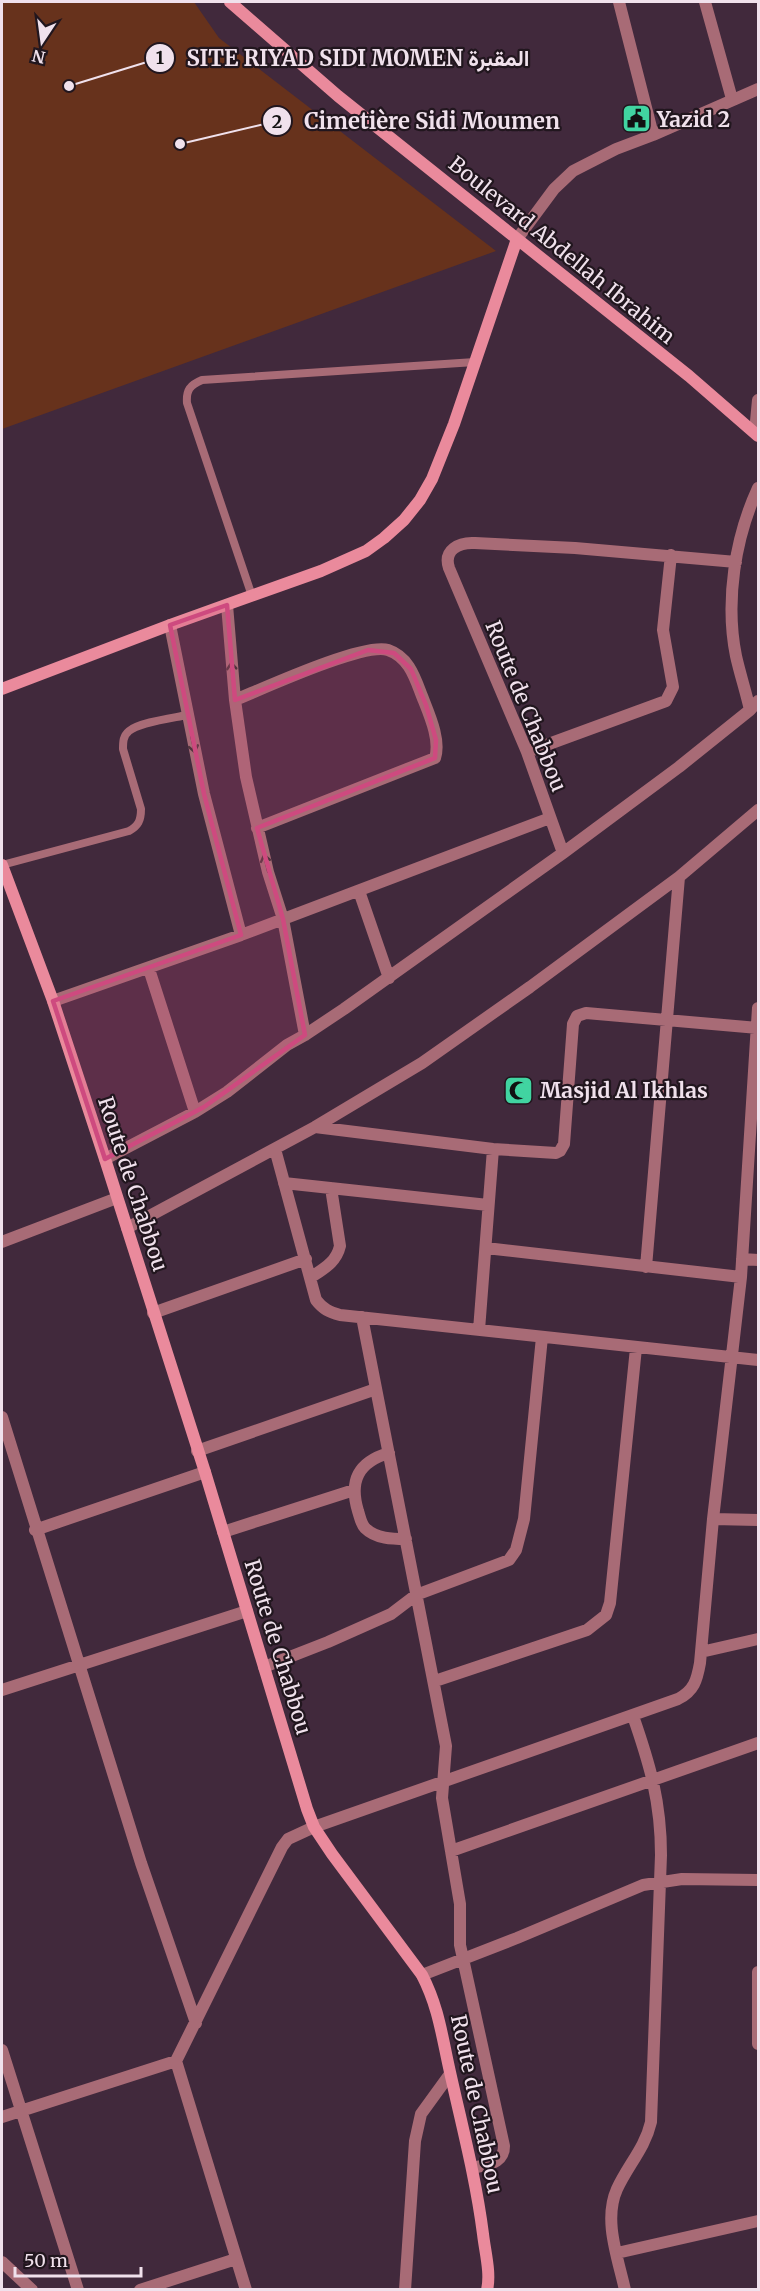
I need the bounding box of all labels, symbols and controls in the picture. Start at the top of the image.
north arrow [12,12,72,72]
callout: SITE RIYAD SIDI MOMEN المقبرة [145,38,542,78]
text: SITE RIYAD SIDI MOMEN المقبرة [186,44,530,72]
text: N [30,45,47,68]
text: 1 [156,46,164,69]
callout: Cimetière Sidi Moumen [262,101,572,141]
public building icon: Yazid 2 [620,103,652,135]
place label: Yazid 2 [656,106,730,133]
text: Cimetière Sidi Moumen [304,107,560,135]
text: 2 [272,110,282,133]
street label: Boulevard Abdellah Ibrahim [443,150,681,350]
street label: Route de Chabbou [479,617,573,795]
one-way arrow [227,662,238,682]
one-way arrow [188,734,200,753]
one-way arrow [260,854,272,873]
mosque icon: Masjid Al Ikhlas [503,1074,535,1106]
place label: Masjid Al Ikhlas [540,1077,708,1104]
street label: Route de Chabbou [92,1093,174,1275]
street label: Route de Chabbou [238,1556,318,1738]
street label: Route de Chabbou [445,2012,509,2196]
scale bar [15,2240,141,2278]
text: 50 m [24,2249,68,2272]

